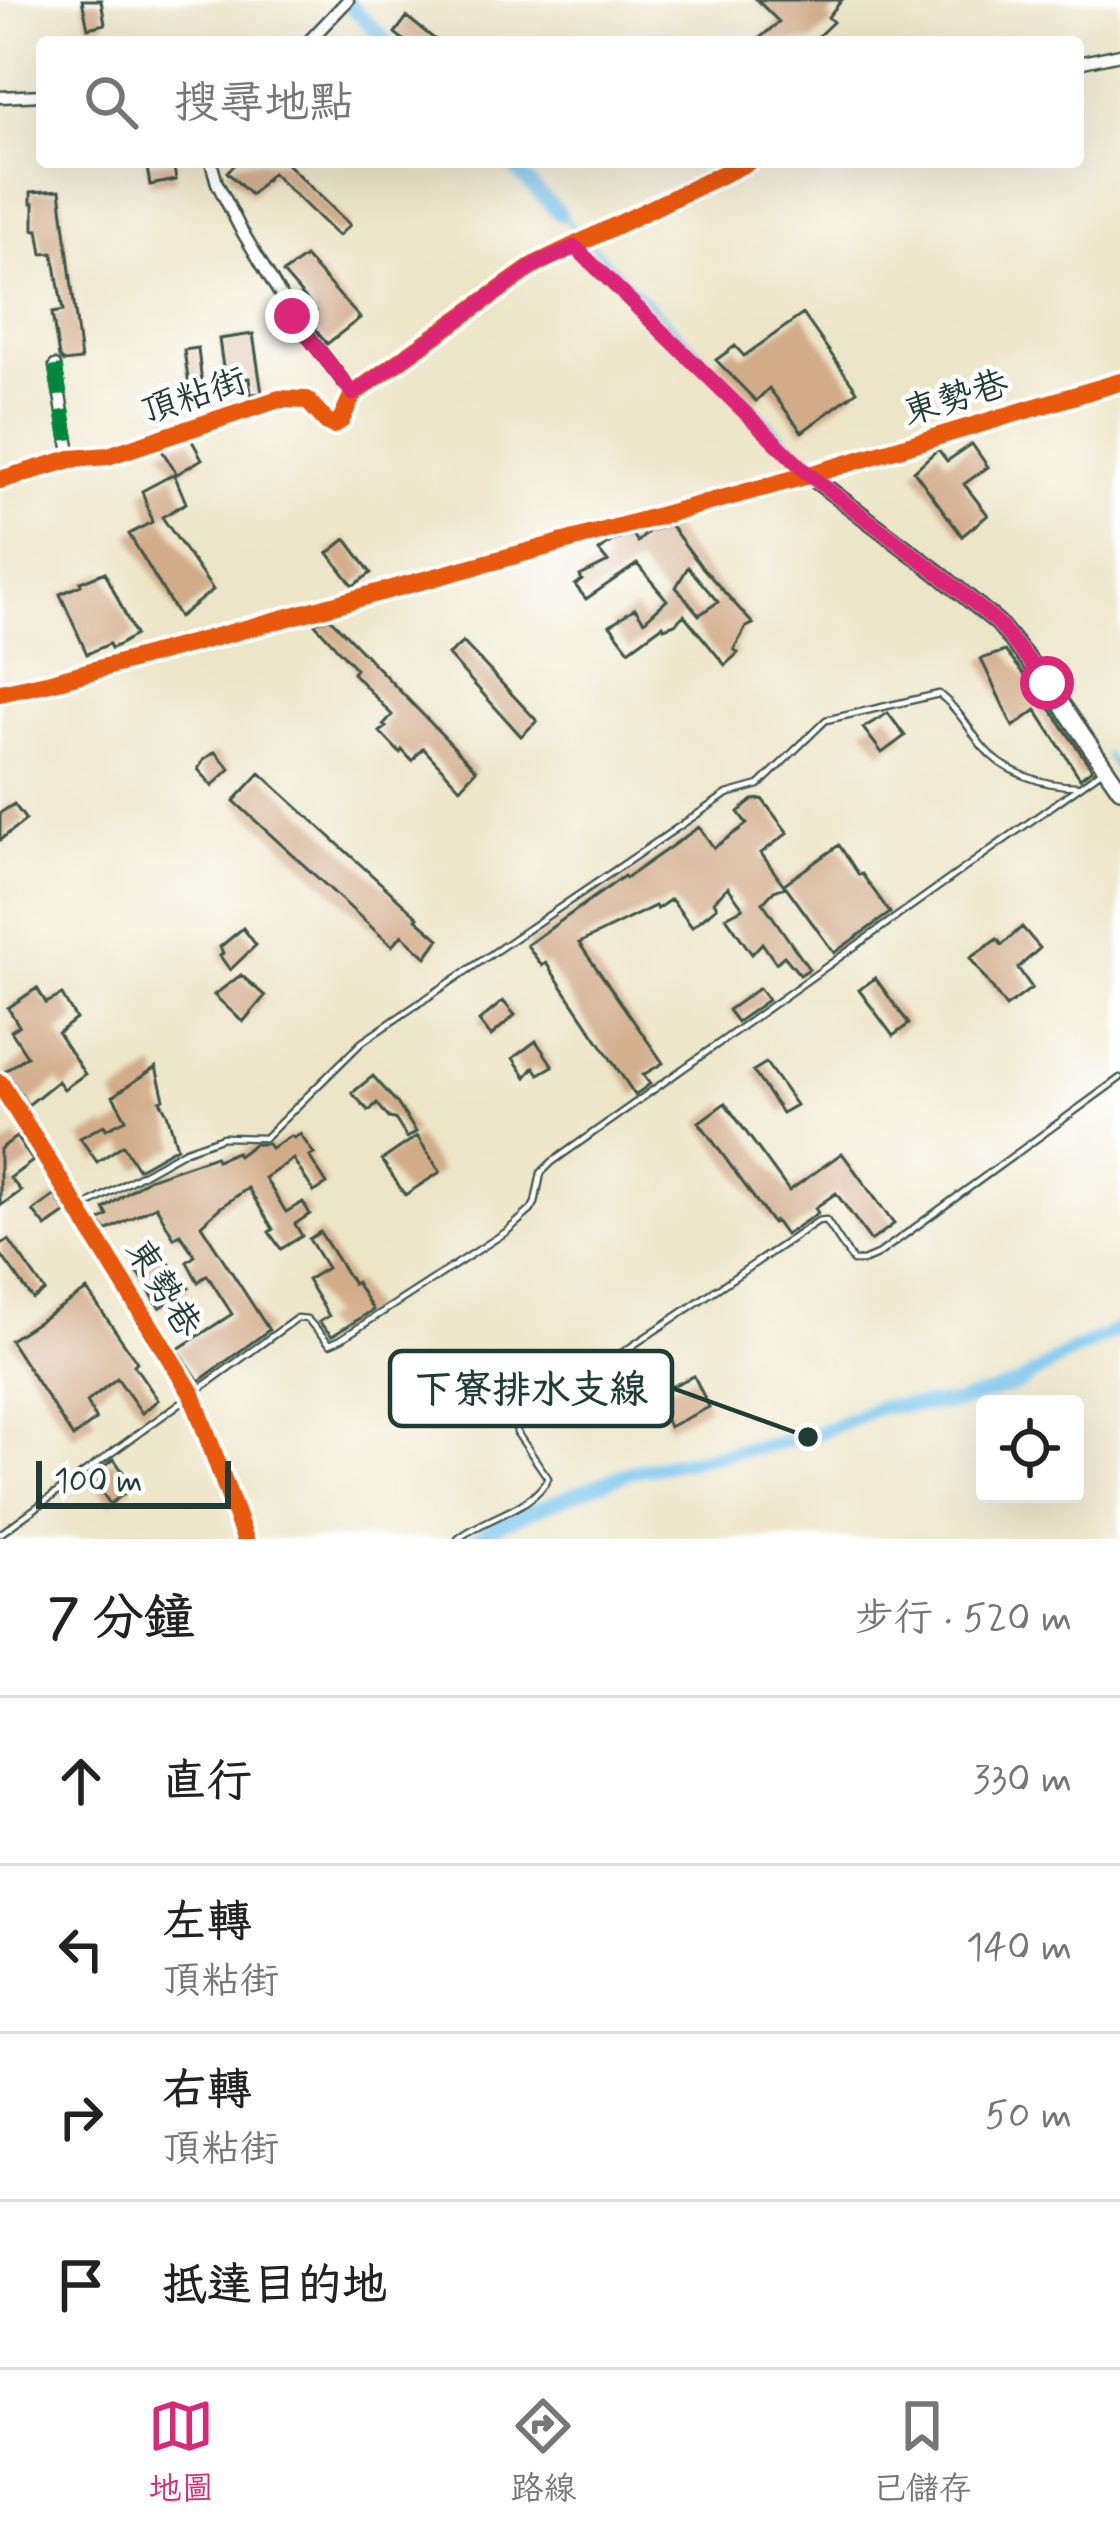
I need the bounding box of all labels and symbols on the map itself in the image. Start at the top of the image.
route end [265,289,319,343]
street label: 頂粘街 [135,358,253,436]
street label: 東勢巷 [898,361,1015,438]
route start [1020,656,1074,710]
street label: 東勢巷 [113,1231,211,1347]
callout: 下寮排水支線 [390,1351,672,1426]
text: 下寮排水支線 [414,1366,648,1417]
scale bar [36,1455,231,1508]

